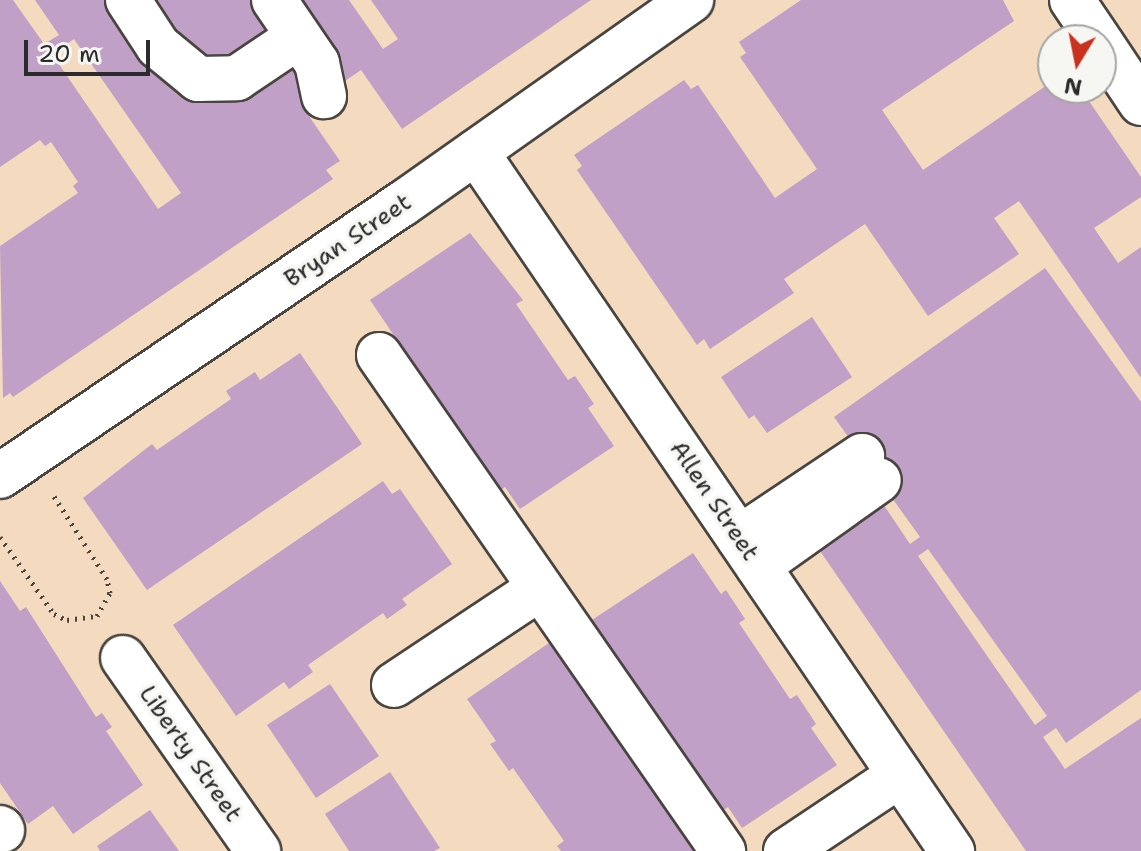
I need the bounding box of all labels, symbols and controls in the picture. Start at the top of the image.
scale bar [28,24,154,74]
north arrow [1037,24,1117,104]
text: 20 m [38,38,100,70]
text: N [1062,70,1084,102]
street label: Bryan Street [279,188,417,294]
street label: Allen Street [663,436,765,566]
street label: Liberty Street [132,680,248,828]

